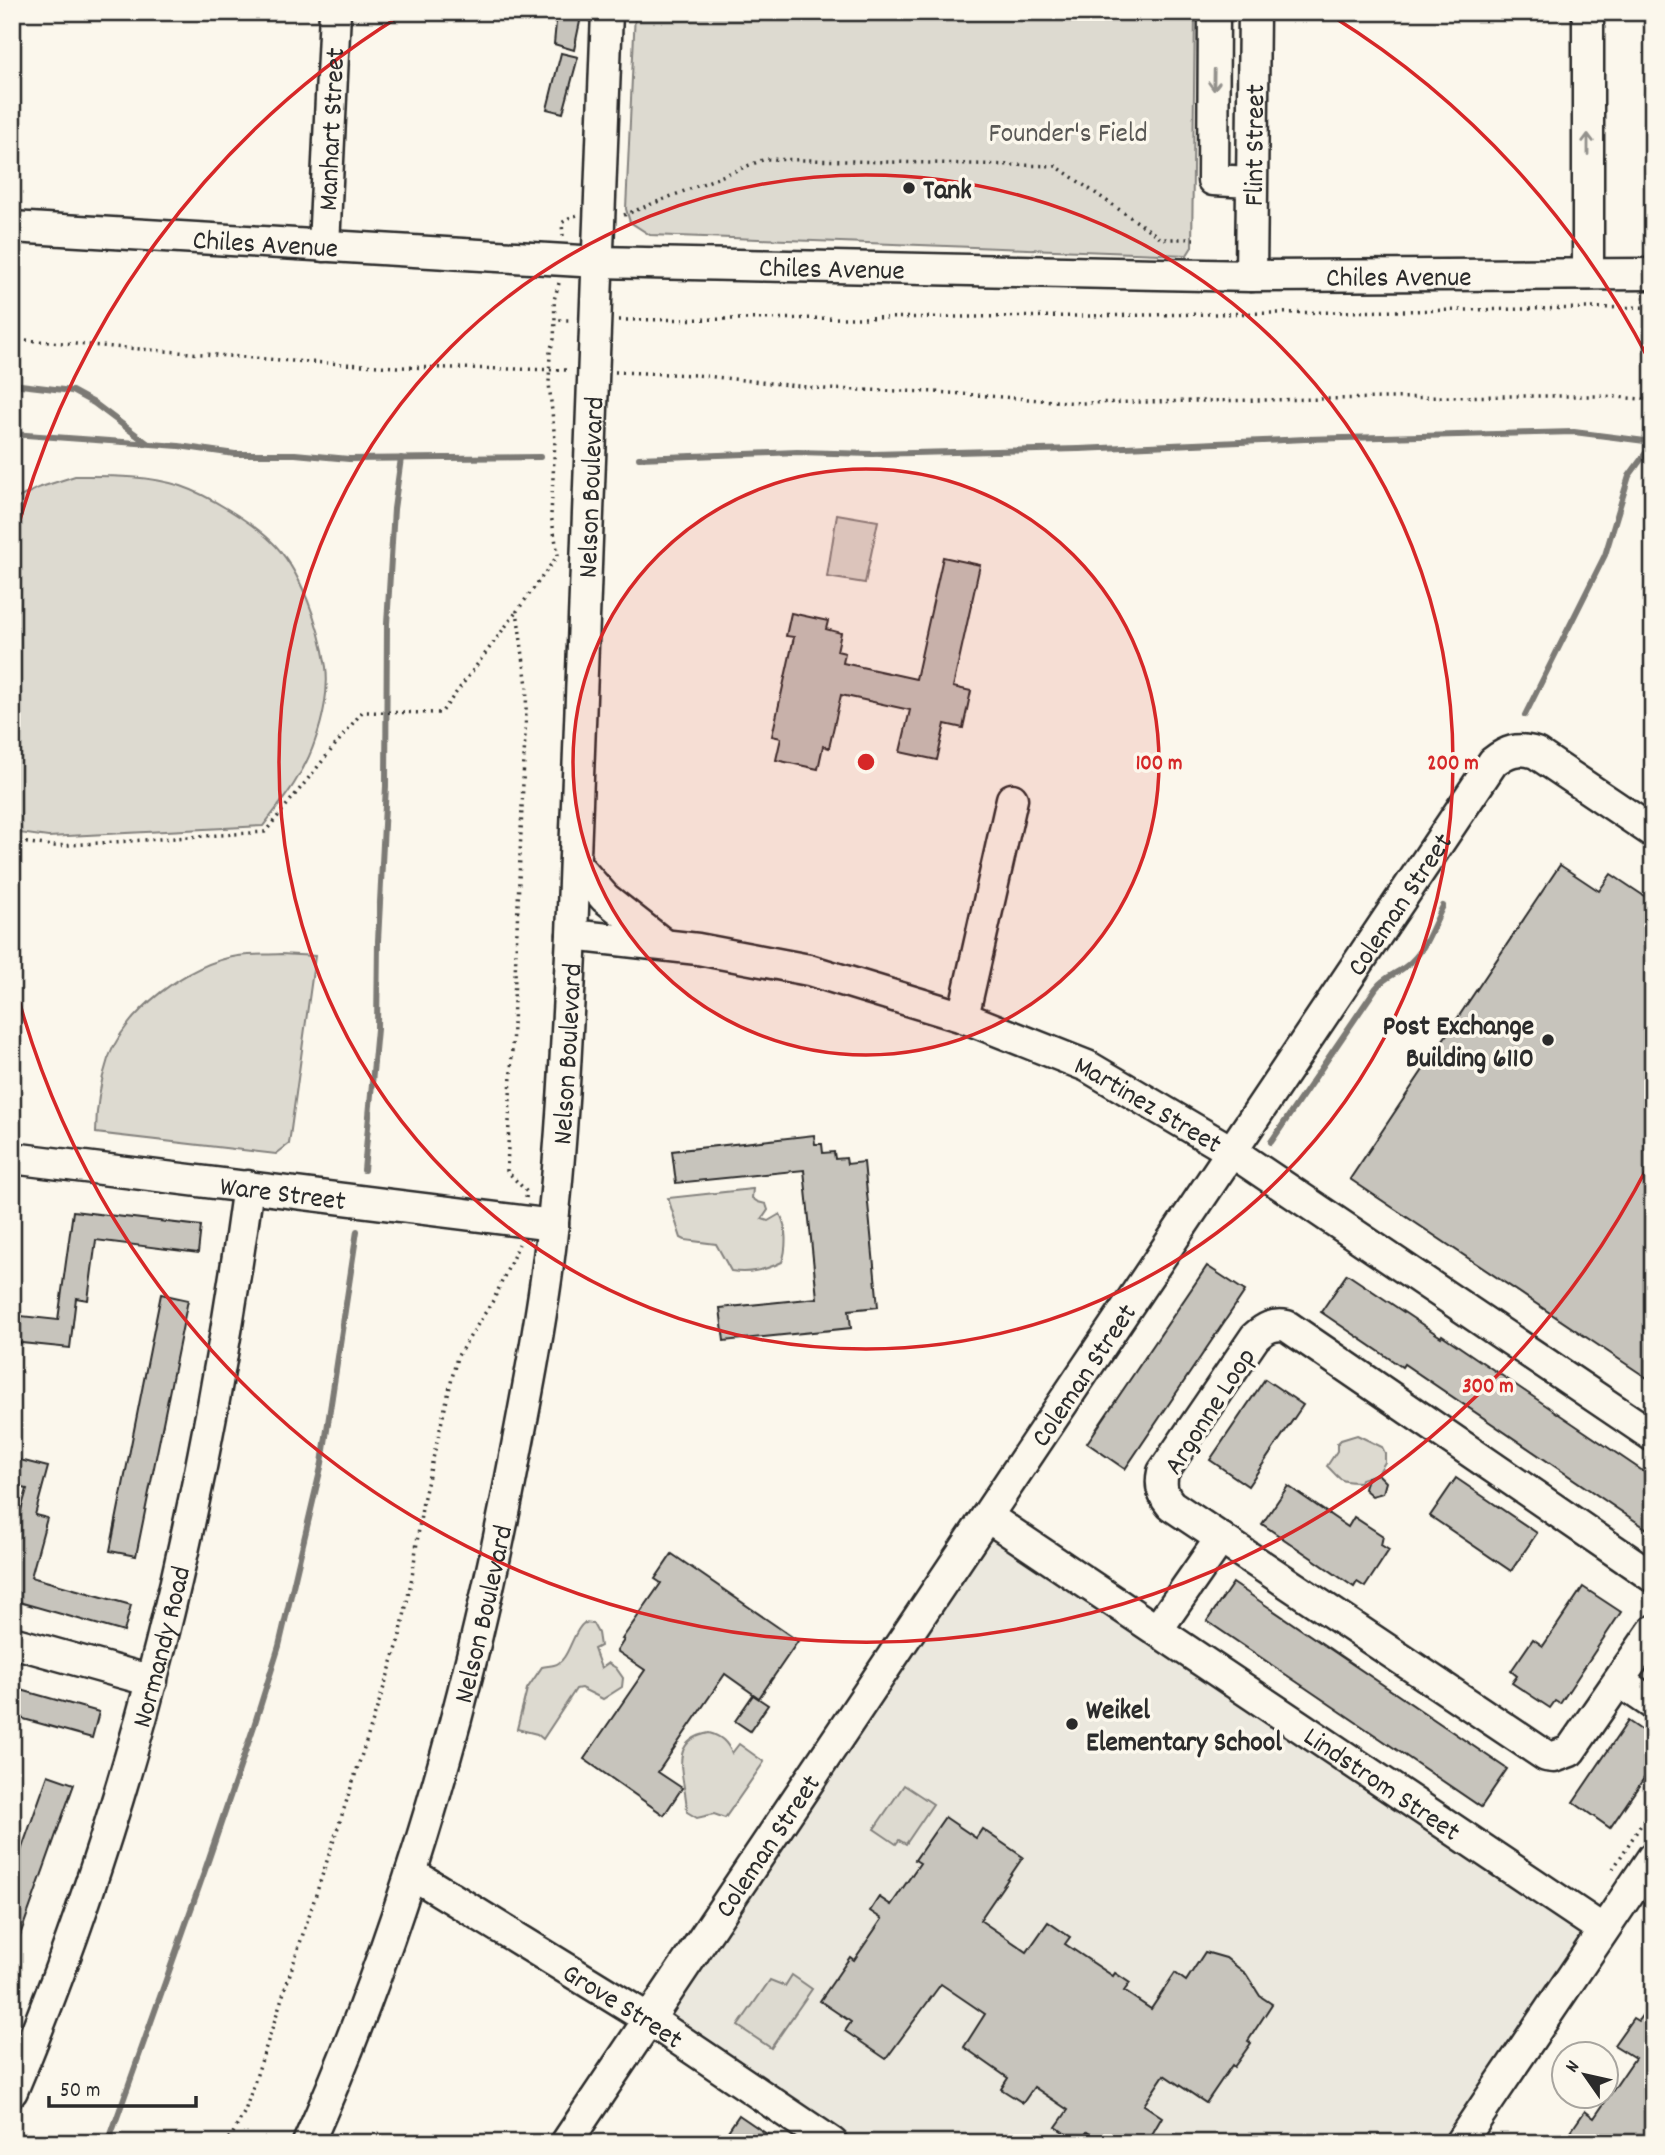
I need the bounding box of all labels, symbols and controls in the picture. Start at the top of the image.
street label: Manhart Street [311,47,358,212]
one-way arrow [1207,69,1221,92]
street label: Flint Street [1237,84,1278,206]
park label: Founder's Field [988,116,1148,156]
one-way arrow [1581,133,1595,156]
place label: Tank [923,173,972,213]
marker: Tank [901,180,917,196]
street label: Chiles Avenue [191,223,339,271]
street label: Chiles Avenue [759,250,905,294]
street label: Chiles Avenue [1326,260,1472,301]
street label: Nelson Boulevard [571,396,617,579]
centre of rings [854,750,878,774]
text: 100 m [1136,750,1182,780]
text: 200 m [1427,750,1479,780]
street label: Coleman Street [1340,826,1465,986]
street label: Nelson Boulevard [545,962,596,1146]
place label: Post Exchange Building 6110 [1382,1009,1534,1081]
marker: Post Exchange Building 6110 [1540,1032,1556,1048]
street label: Martinez Street [1068,1048,1228,1166]
street label: Ware Street [217,1169,348,1224]
street label: Coleman Street [1024,1297,1149,1457]
street label: Argonne Loop [1156,1341,1268,1484]
text: 300 m [1462,1373,1514,1403]
street label: Nelson Boulevard [446,1522,526,1708]
street label: Normandy Road [124,1563,204,1733]
place label: Weikel Elementary School [1086,1693,1282,1765]
marker: Weikel Elementary School [1064,1716,1080,1732]
street label: Lindstrom Street [1294,1719,1467,1854]
street label: Coleman Street [708,1768,833,1927]
street label: Grove Street [553,1956,689,2062]
north arrow [1550,2039,1620,2110]
text: N [1560,2056,1588,2079]
scale bar [49,2064,196,2108]
text: 50 m [60,2077,100,2107]

